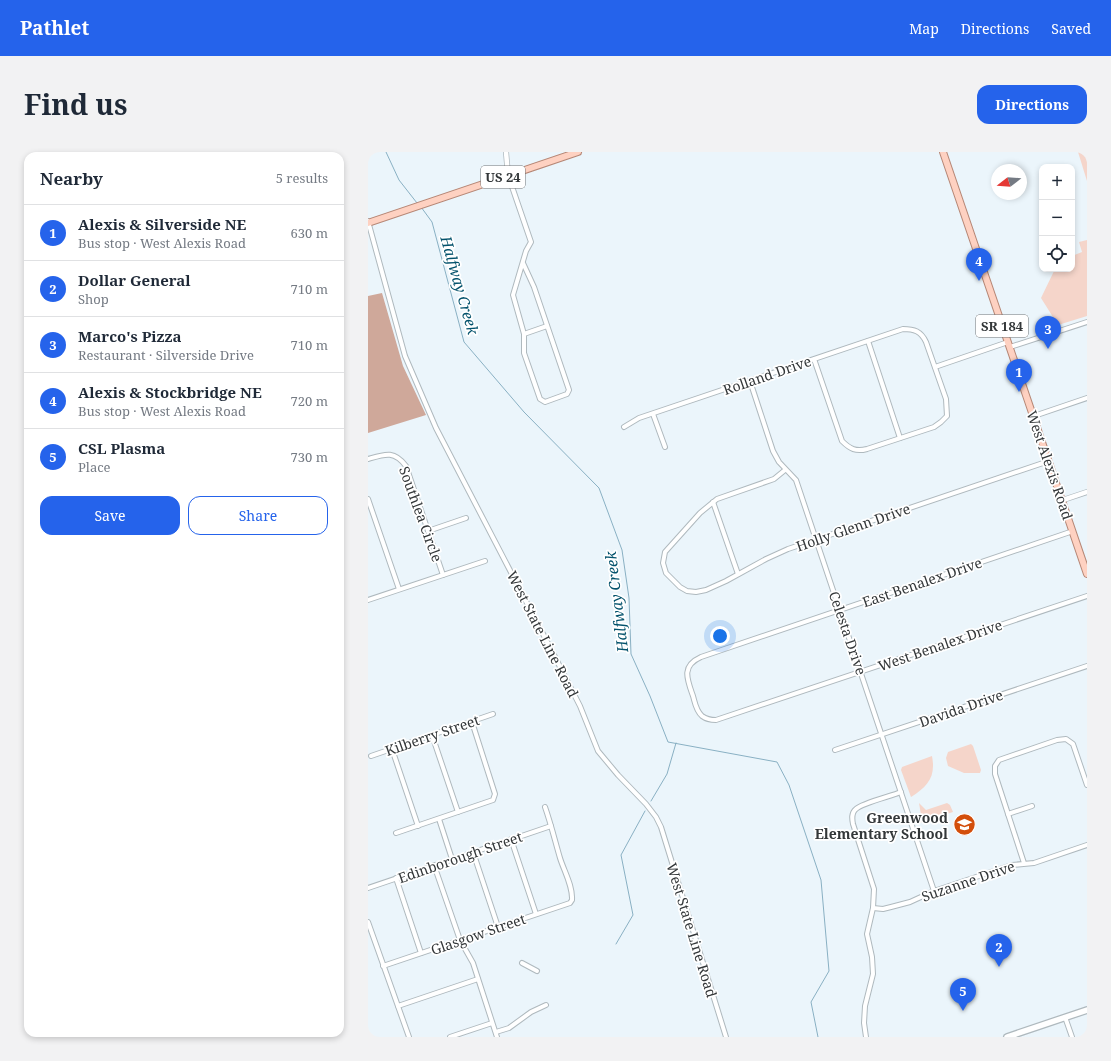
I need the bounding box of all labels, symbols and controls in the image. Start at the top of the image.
text: Pathlet [20,15,89,41]
text: Map [909,19,939,38]
text: Directions [961,19,1029,38]
text: Saved [1051,19,1091,38]
text: Find us [24,85,128,123]
button: Directions [977,85,1087,124]
north arrow [991,164,1027,200]
map controls [1039,164,1075,272]
button: + [1039,164,1075,200]
road number: US 24 [481,166,525,188]
text: Nearby [40,167,103,190]
text: 5 results [276,169,328,187]
button: − [1039,200,1075,236]
text: Alexis & Silverside NE [78,214,246,234]
text: 1 [49,224,57,242]
text: 630 m [291,224,328,242]
water label: Halfway Creek [436,232,484,337]
text: Bus stop · West Alexis Road [78,234,246,252]
button: locate [1039,236,1075,272]
pin: 4 [966,248,992,281]
text: Dollar General [78,270,191,290]
text: 2 [49,280,57,298]
text: 710 m [291,280,328,298]
text: Shop [78,290,109,308]
road number: SR 184 [976,315,1028,337]
pin: 3 [1035,316,1061,349]
text: Marco's Pizza [78,326,181,346]
text: 3 [49,336,57,354]
text: 710 m [291,336,328,354]
text: Restaurant · Silverside Drive [78,346,254,364]
street label: Rolland Drive [720,351,814,399]
pin: 1 [1006,359,1032,392]
text: Alexis & Stockbridge NE [78,382,262,402]
text: 4 [49,392,57,410]
text: 720 m [291,392,328,410]
text: Bus stop · West Alexis Road [78,402,246,420]
street label: West Alexis Road [1022,408,1078,522]
text: CSL Plasma [78,438,165,458]
text: 5 [49,448,57,466]
text: 730 m [291,448,328,466]
text: Place [78,458,111,476]
street label: Southlea Circle [395,464,447,564]
button: Save [40,496,180,535]
button: Share [188,496,328,535]
street label: Holly Glenn Drive [793,499,913,555]
water label: Halfway Creek [600,550,632,655]
street label: East Benalex Drive [860,553,984,611]
street label: West State Line Road [503,567,583,701]
street label: Celesta Drive [825,589,871,677]
street label: West Benalex Drive [875,615,1005,675]
your location [710,626,730,646]
street label: Davida Drive [916,685,1006,731]
street label: Kilberry Street [382,710,482,760]
place label: Greenwood Elementary School [815,808,948,843]
school or university icon: Greenwood Elementary School [951,812,977,838]
street label: Edinborough Street [395,827,525,887]
street label: Suzanne Drive [919,856,1017,906]
street label: West State Line Road [662,860,722,1000]
street label: Glasgow Street [428,909,528,959]
pin: 2 [986,934,1012,967]
pin: 5 [950,978,976,1011]

